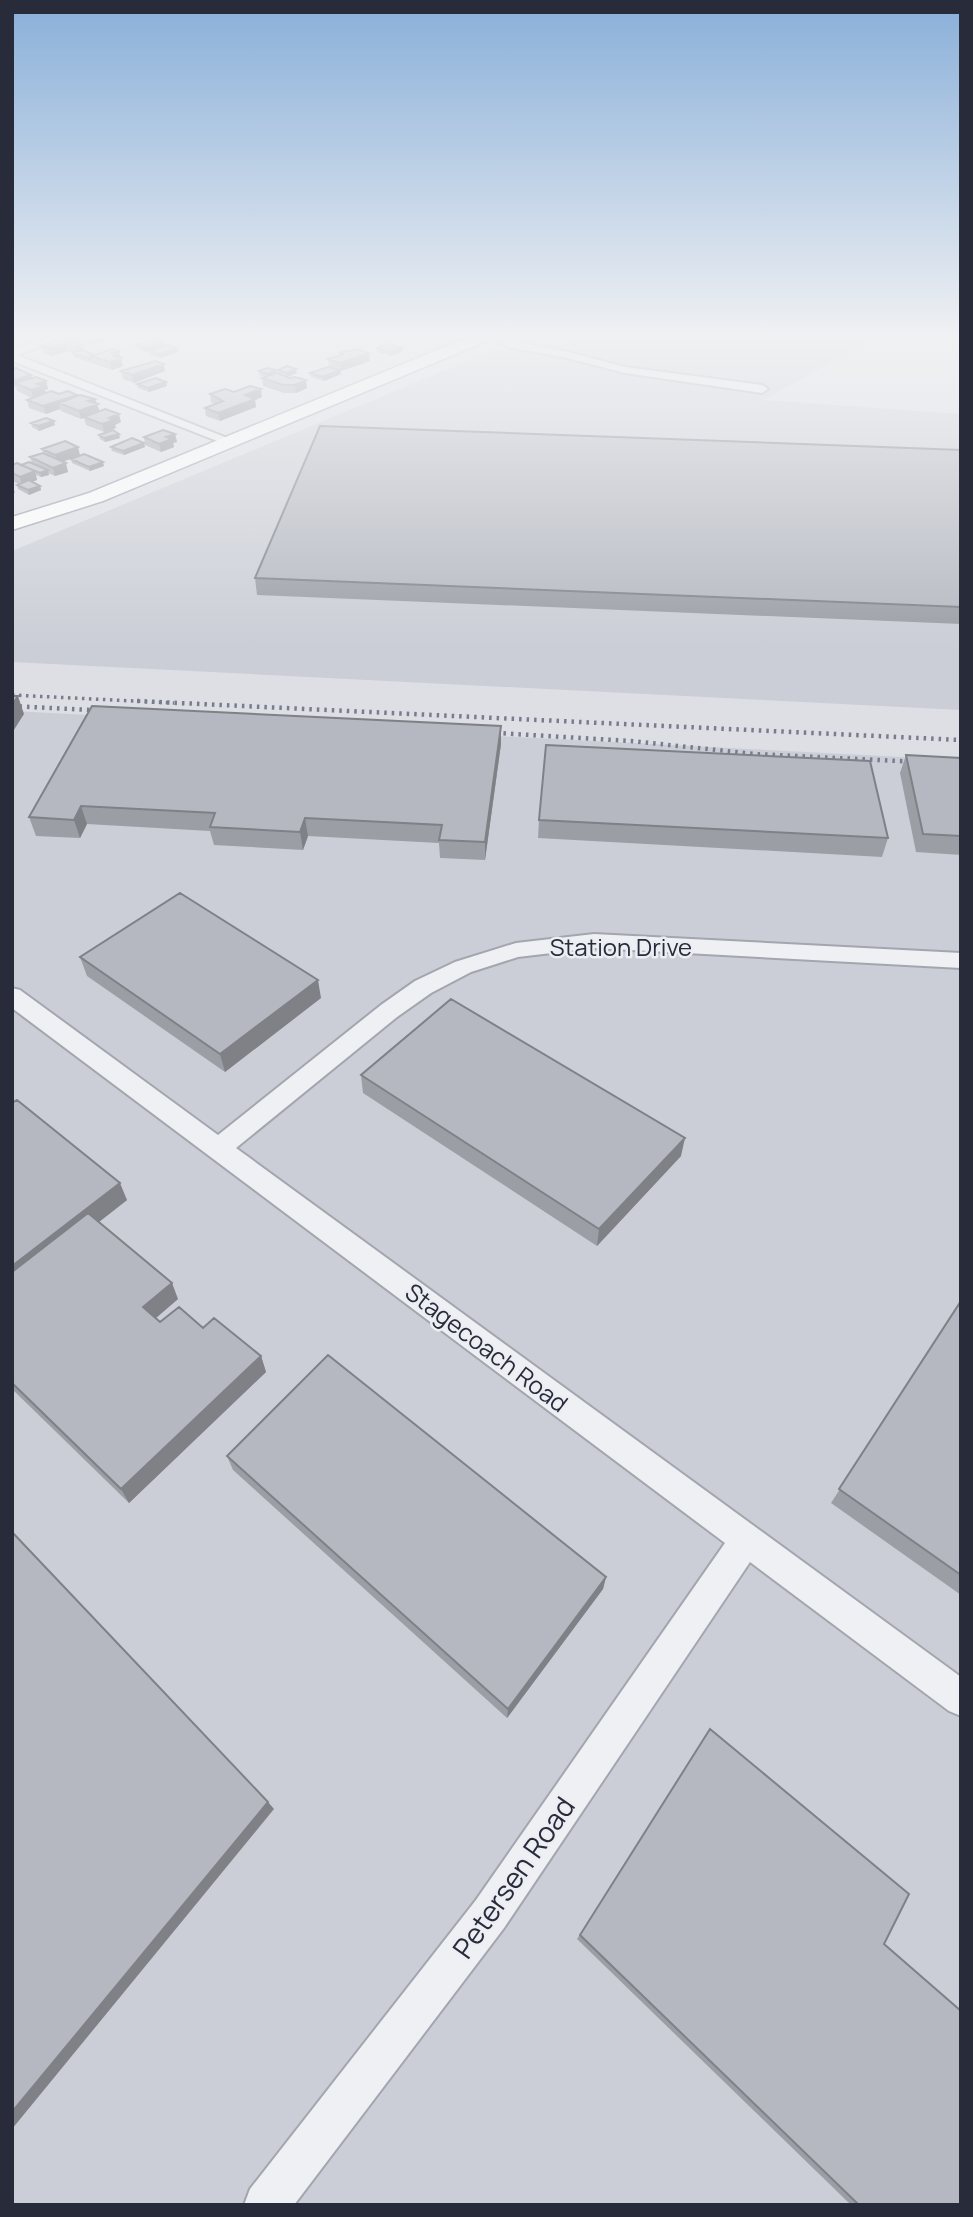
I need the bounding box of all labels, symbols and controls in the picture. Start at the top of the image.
street label: Station Drive [550,930,692,963]
street label: Stagecoach Road [399,1275,575,1419]
street label: Petersen Road [443,1789,583,1965]

